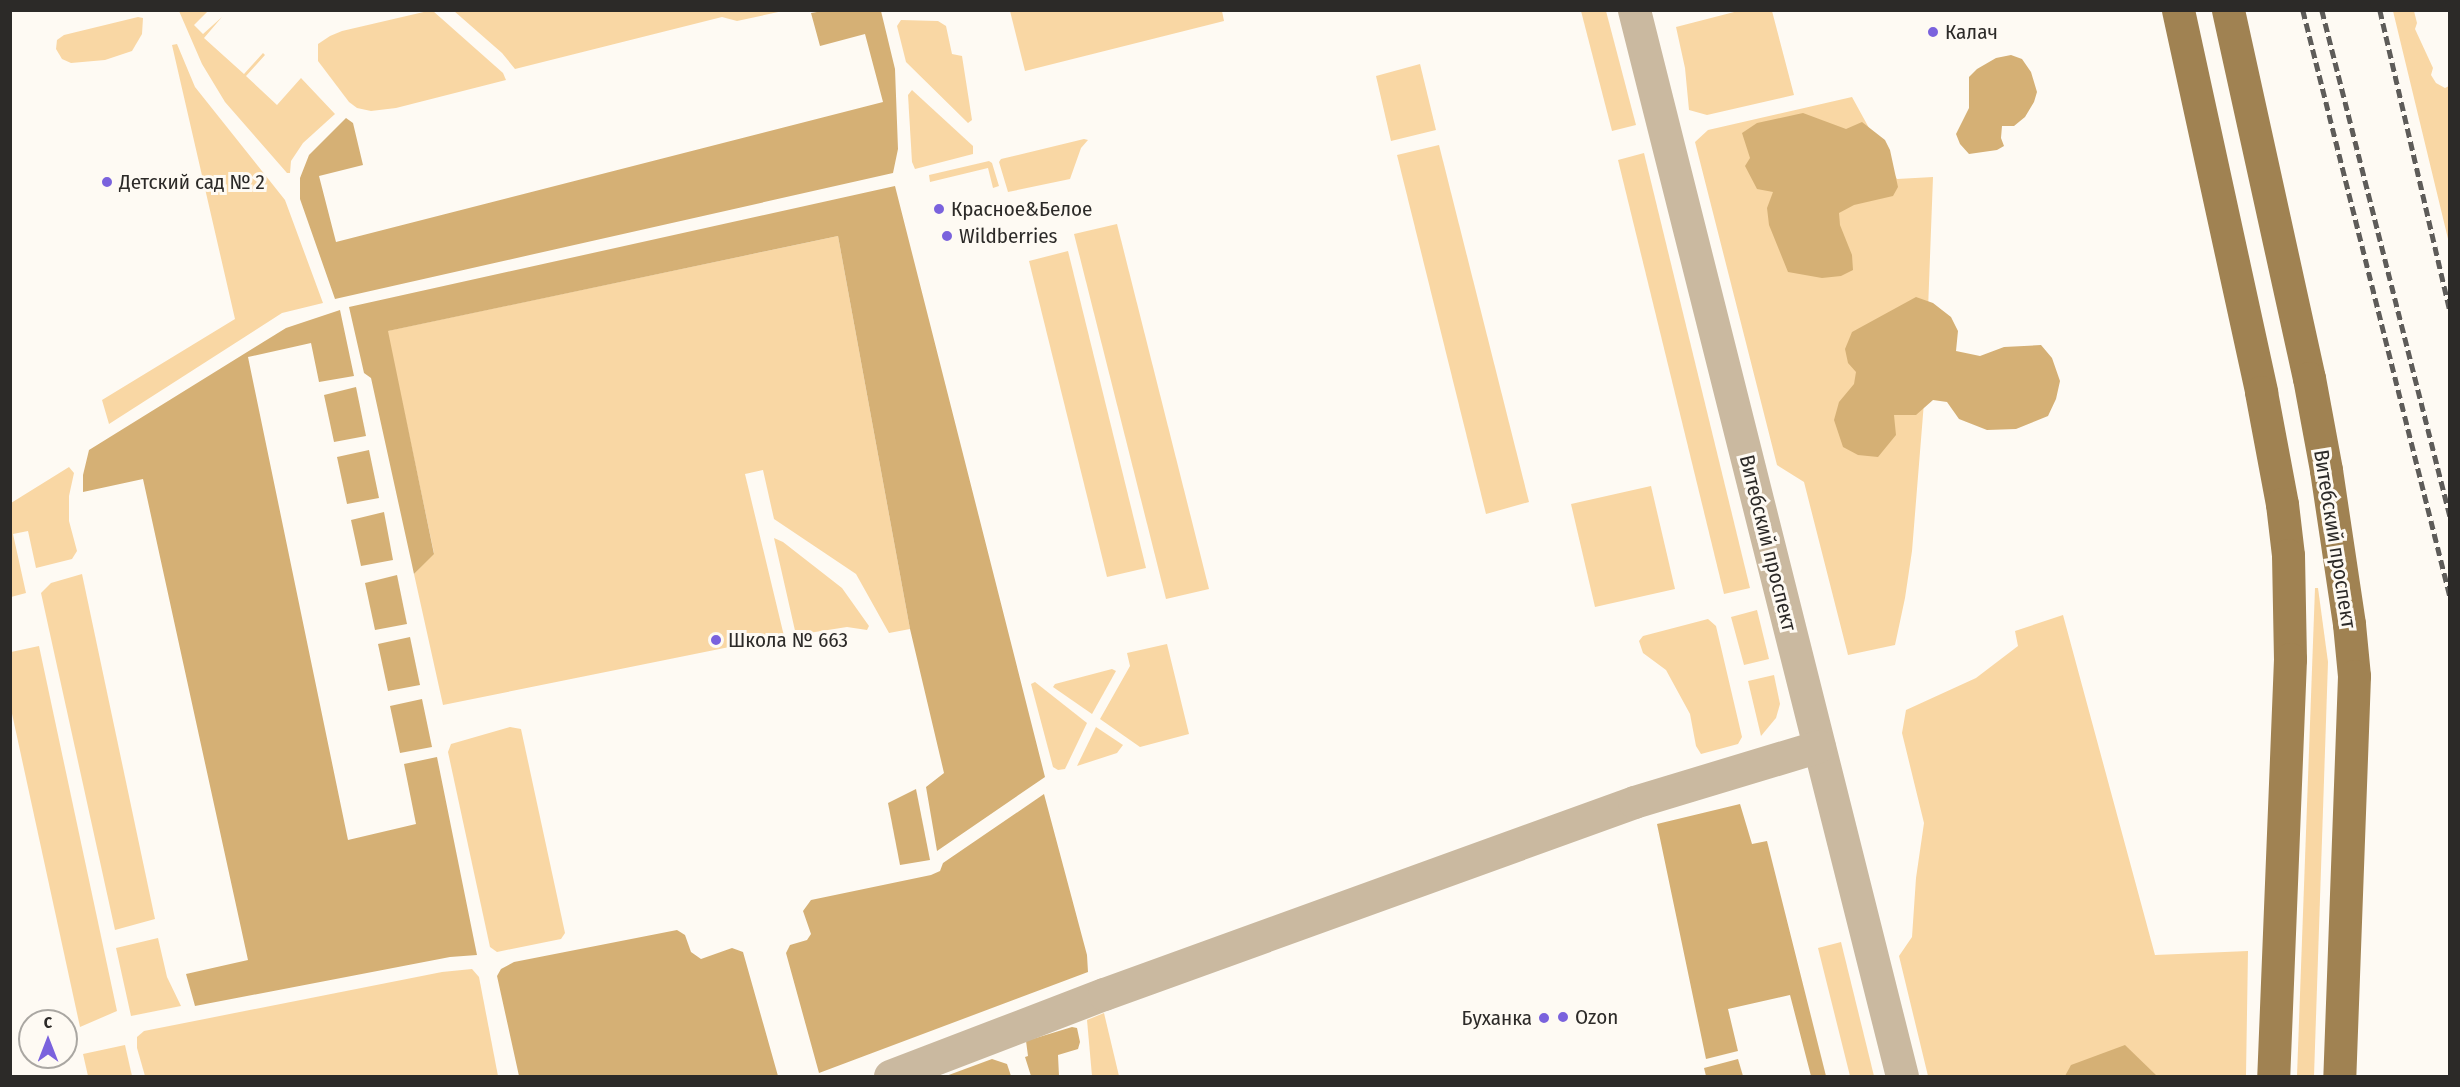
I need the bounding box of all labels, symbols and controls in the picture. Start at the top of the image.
place label: Калач [1945,19,1998,45]
marker: Калач [1926,25,1940,39]
place label: Детский сад № 2 [119,169,265,195]
marker: Детский сад № 2 [100,175,114,189]
place label: Красное&Белое [951,196,1092,222]
marker: Красное&Белое [932,202,946,216]
place label: Wildberries [959,223,1058,249]
marker: Wildberries [940,229,954,243]
street label: Витебский проспект [2308,448,2362,630]
street label: Витебский проспект [1734,452,1802,634]
place label: Школа № 663 [728,627,848,653]
marker: Школа № 663 [709,633,723,647]
place label: Ozon [1575,1004,1618,1030]
place label: Буханка [1462,1005,1532,1031]
north arrow [18,1009,78,1069]
marker: Ozon [1556,1010,1570,1024]
marker: Буханка [1537,1011,1551,1025]
text: С [44,1013,52,1032]

